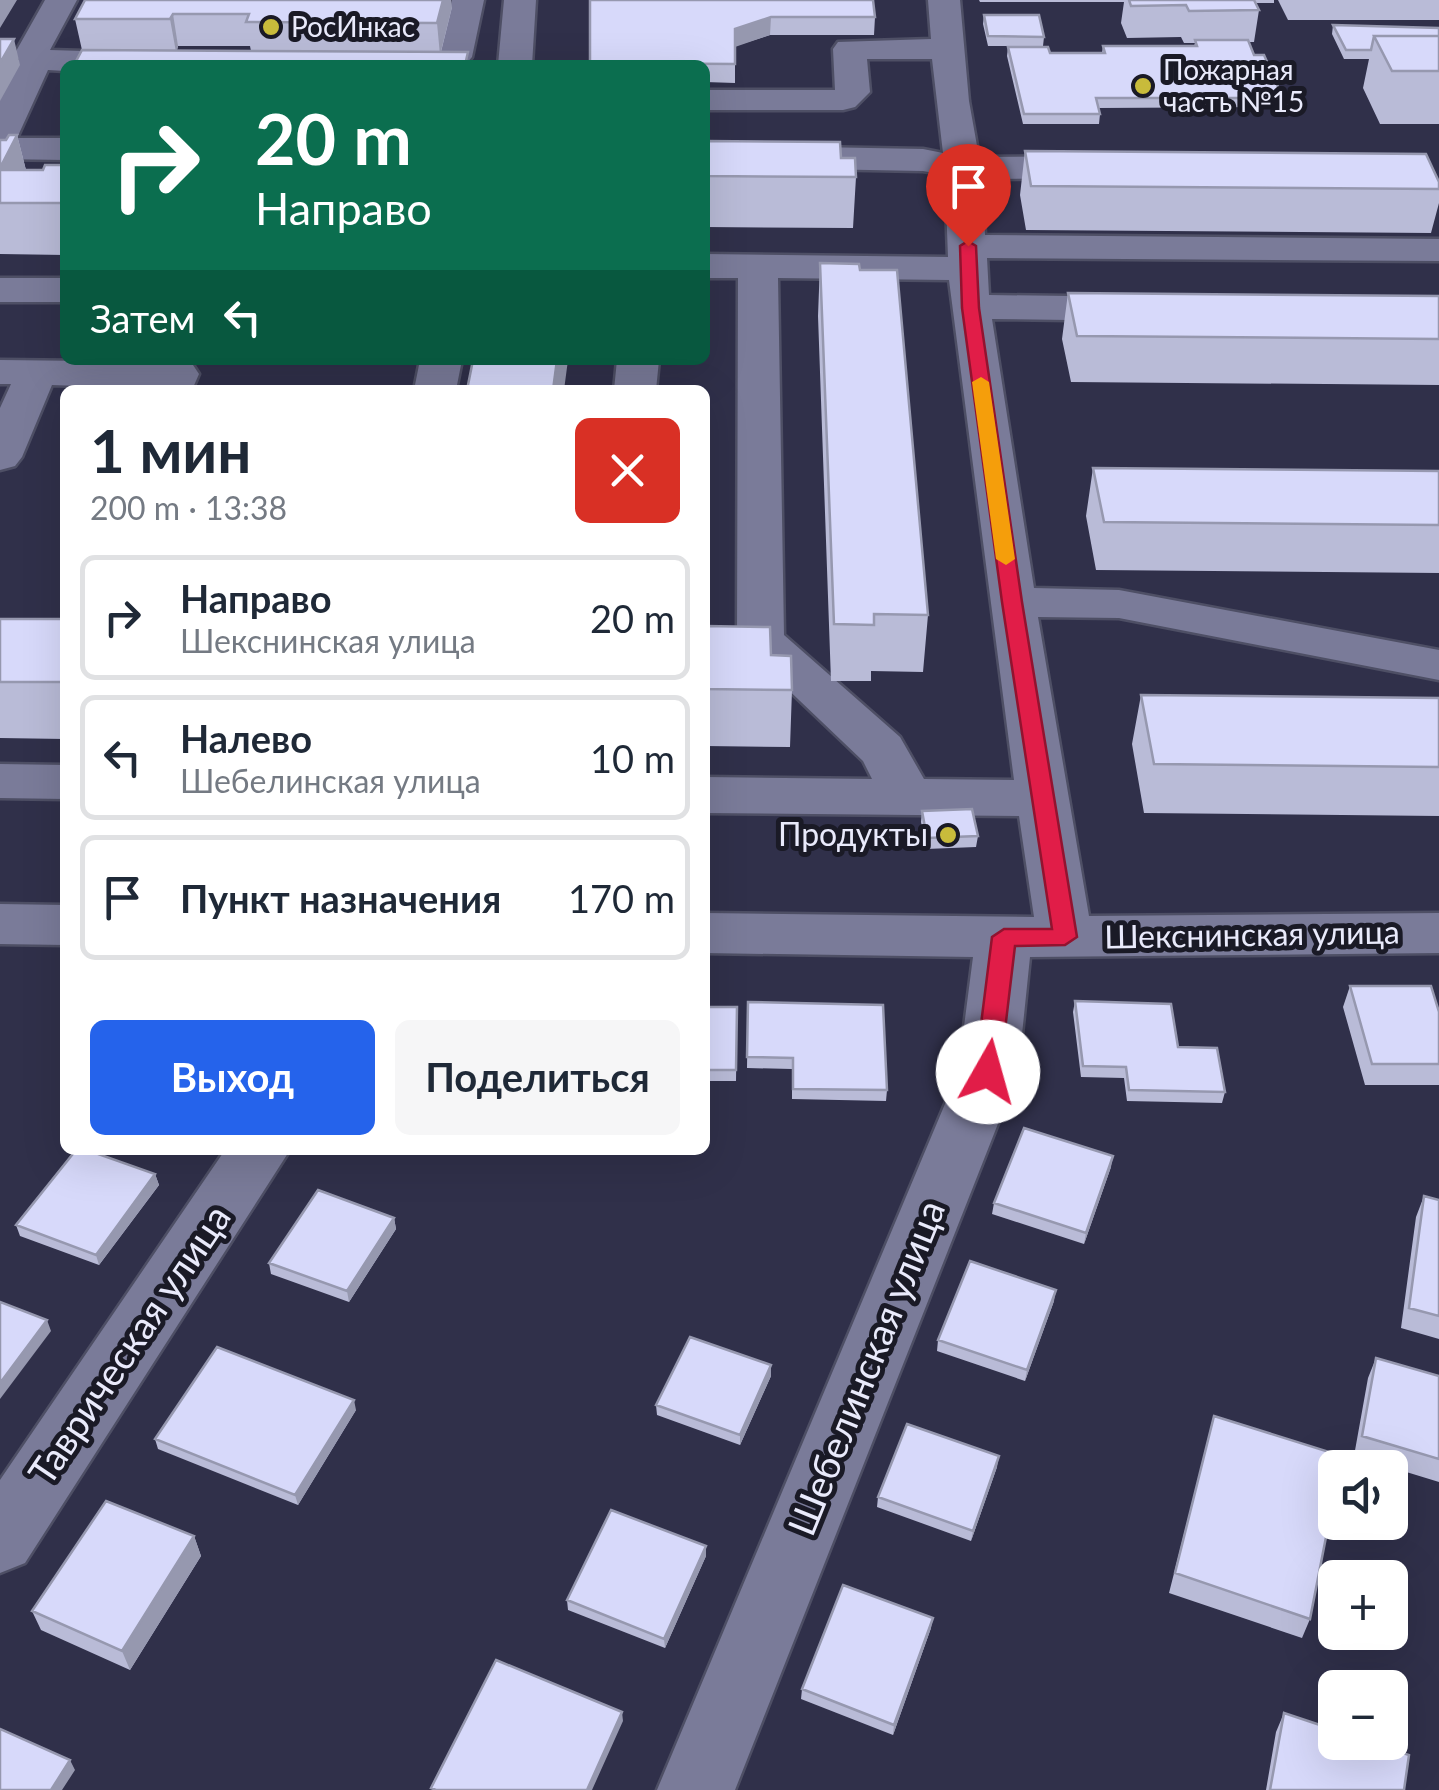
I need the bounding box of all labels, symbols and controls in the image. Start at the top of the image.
place label: РосИнкас [291,9,415,43]
marker: РосИнкас [260,16,282,38]
place label: Пожарная часть №15 [1163,52,1304,118]
marker: Пожарная часть №15 [1132,75,1154,97]
text: 20 m [255,96,412,180]
icon: right [90,100,220,230]
pin [926,144,1011,247]
icon: arrive [941,159,996,214]
text: Направо [255,181,432,235]
icon: left [215,290,270,345]
text: Затем [90,295,195,341]
text: 1 мин [90,414,252,486]
button: close [575,418,680,523]
text: 200 m · 13:38 [90,488,287,527]
text: Направо [180,575,332,621]
icon: right [95,590,150,645]
text: 20 m [590,595,675,641]
text: Шекснинская улица [180,621,476,660]
text: Налево [180,715,312,761]
icon: left [95,730,150,785]
text: 10 m [590,735,675,781]
text: Шебелинская улица [180,761,481,800]
place label: Продукты [778,814,928,853]
marker: Продукты [937,824,959,846]
icon: arrive [95,870,150,925]
text: Пункт назначения [180,875,501,921]
text: 170 m [568,875,675,921]
street label: Шекснинская улица [1104,911,1400,956]
button: Выход [90,1020,375,1135]
button: Поделиться [395,1020,680,1135]
position arrow [936,1020,1040,1124]
street label: Шебелинская улица [777,1193,953,1541]
street label: Таврическая улица [18,1195,239,1493]
map controls [1318,1450,1408,1760]
button: sound [1318,1450,1408,1540]
button: + [1318,1560,1408,1650]
button: − [1318,1670,1408,1760]

